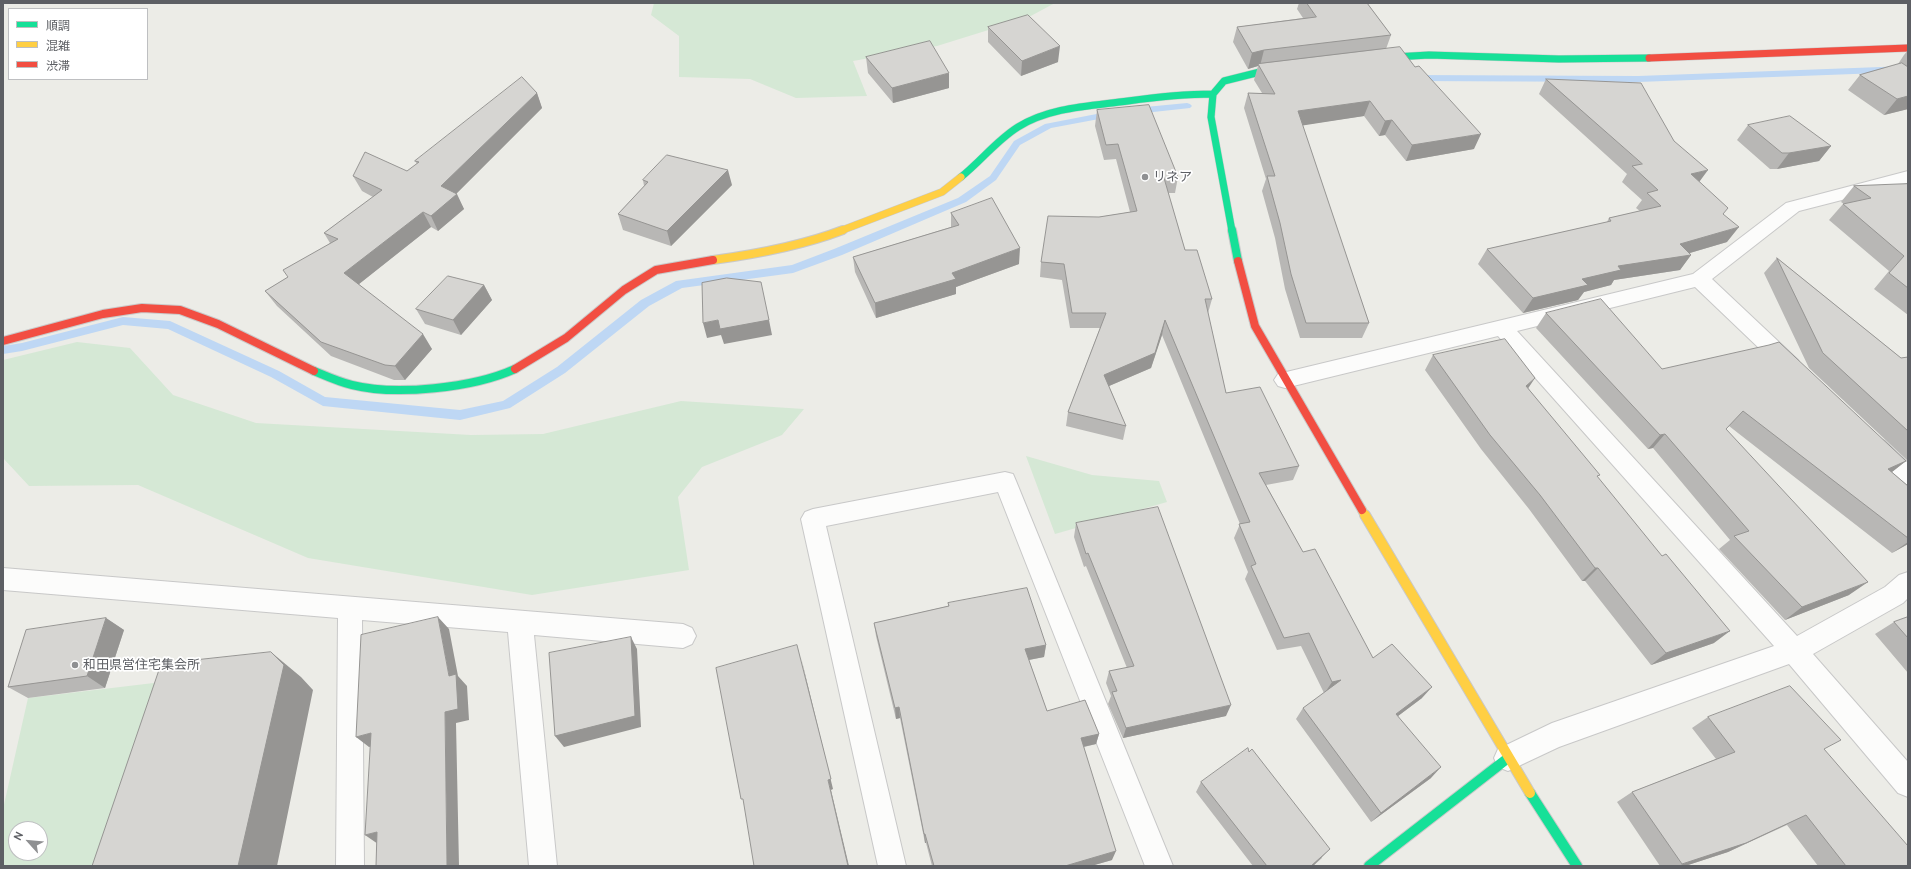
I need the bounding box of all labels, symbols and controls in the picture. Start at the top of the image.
legend [8,8,148,80]
text: 順調 [46,18,70,33]
text: 混雑 [46,38,70,53]
text: 渋滞 [46,58,70,73]
place label: リネア [1153,169,1192,185]
marker: リネア [1140,172,1150,182]
place label: 和田県営住宅集会所 [83,657,200,673]
marker: 和田県営住宅集会所 [70,660,80,670]
north arrow [8,821,48,861]
text: N [10,829,26,843]

